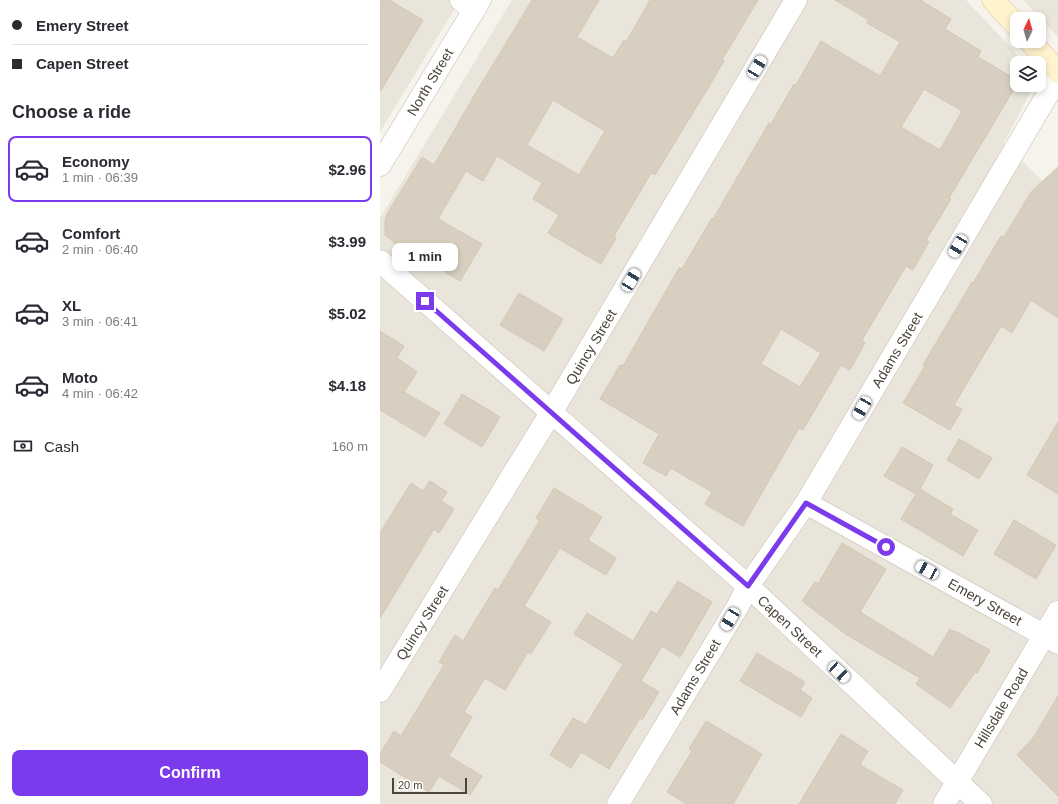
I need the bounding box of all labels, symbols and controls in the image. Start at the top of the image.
north arrow [1010,12,1046,48]
map controls [1010,12,1046,92]
text: Emery Street [36,17,129,34]
street label: North Street [404,45,456,118]
car [746,54,768,80]
text: Capen Street [36,55,129,72]
button: layers [1010,56,1046,92]
text: Choose a ride [12,102,131,122]
icon: car [14,151,50,187]
text: Economy [62,153,130,170]
text: $2.96 [328,161,366,178]
text: 1 min · 06:39 [62,170,138,185]
icon: car [14,223,50,259]
text: Comfort [62,225,120,242]
text: $3.99 [328,233,366,250]
car [947,233,969,259]
text: 2 min · 06:40 [62,242,138,257]
callout: 1 min [392,243,458,271]
text: 1 min [408,249,442,264]
car [620,267,642,293]
route end [416,292,434,310]
icon: car [14,295,50,331]
text: XL [62,297,81,314]
text: $5.02 [328,305,366,322]
street label: Quincy Street [562,306,620,387]
street label: Adams Street [868,309,926,390]
text: 3 min · 06:41 [62,314,138,329]
icon: car [14,367,50,403]
text: Moto [62,369,98,386]
text: $4.18 [328,377,366,394]
text: 4 min · 06:42 [62,386,138,401]
car [851,395,873,421]
icon: cash [12,435,34,457]
text: Cash [44,438,79,455]
text: 160 m [332,439,368,454]
route start [877,538,895,556]
car [914,559,940,581]
street label: Emery Street [945,575,1025,629]
street label: Quincy Street [393,583,451,663]
street label: Capen Street [754,592,826,660]
car [719,606,741,632]
street label: Adams Street [666,636,724,717]
car [826,659,852,685]
street label: Hillsdale Road [971,665,1031,751]
button: Confirm [12,750,368,796]
scale bar [392,776,467,795]
text: 20 m [398,779,422,791]

